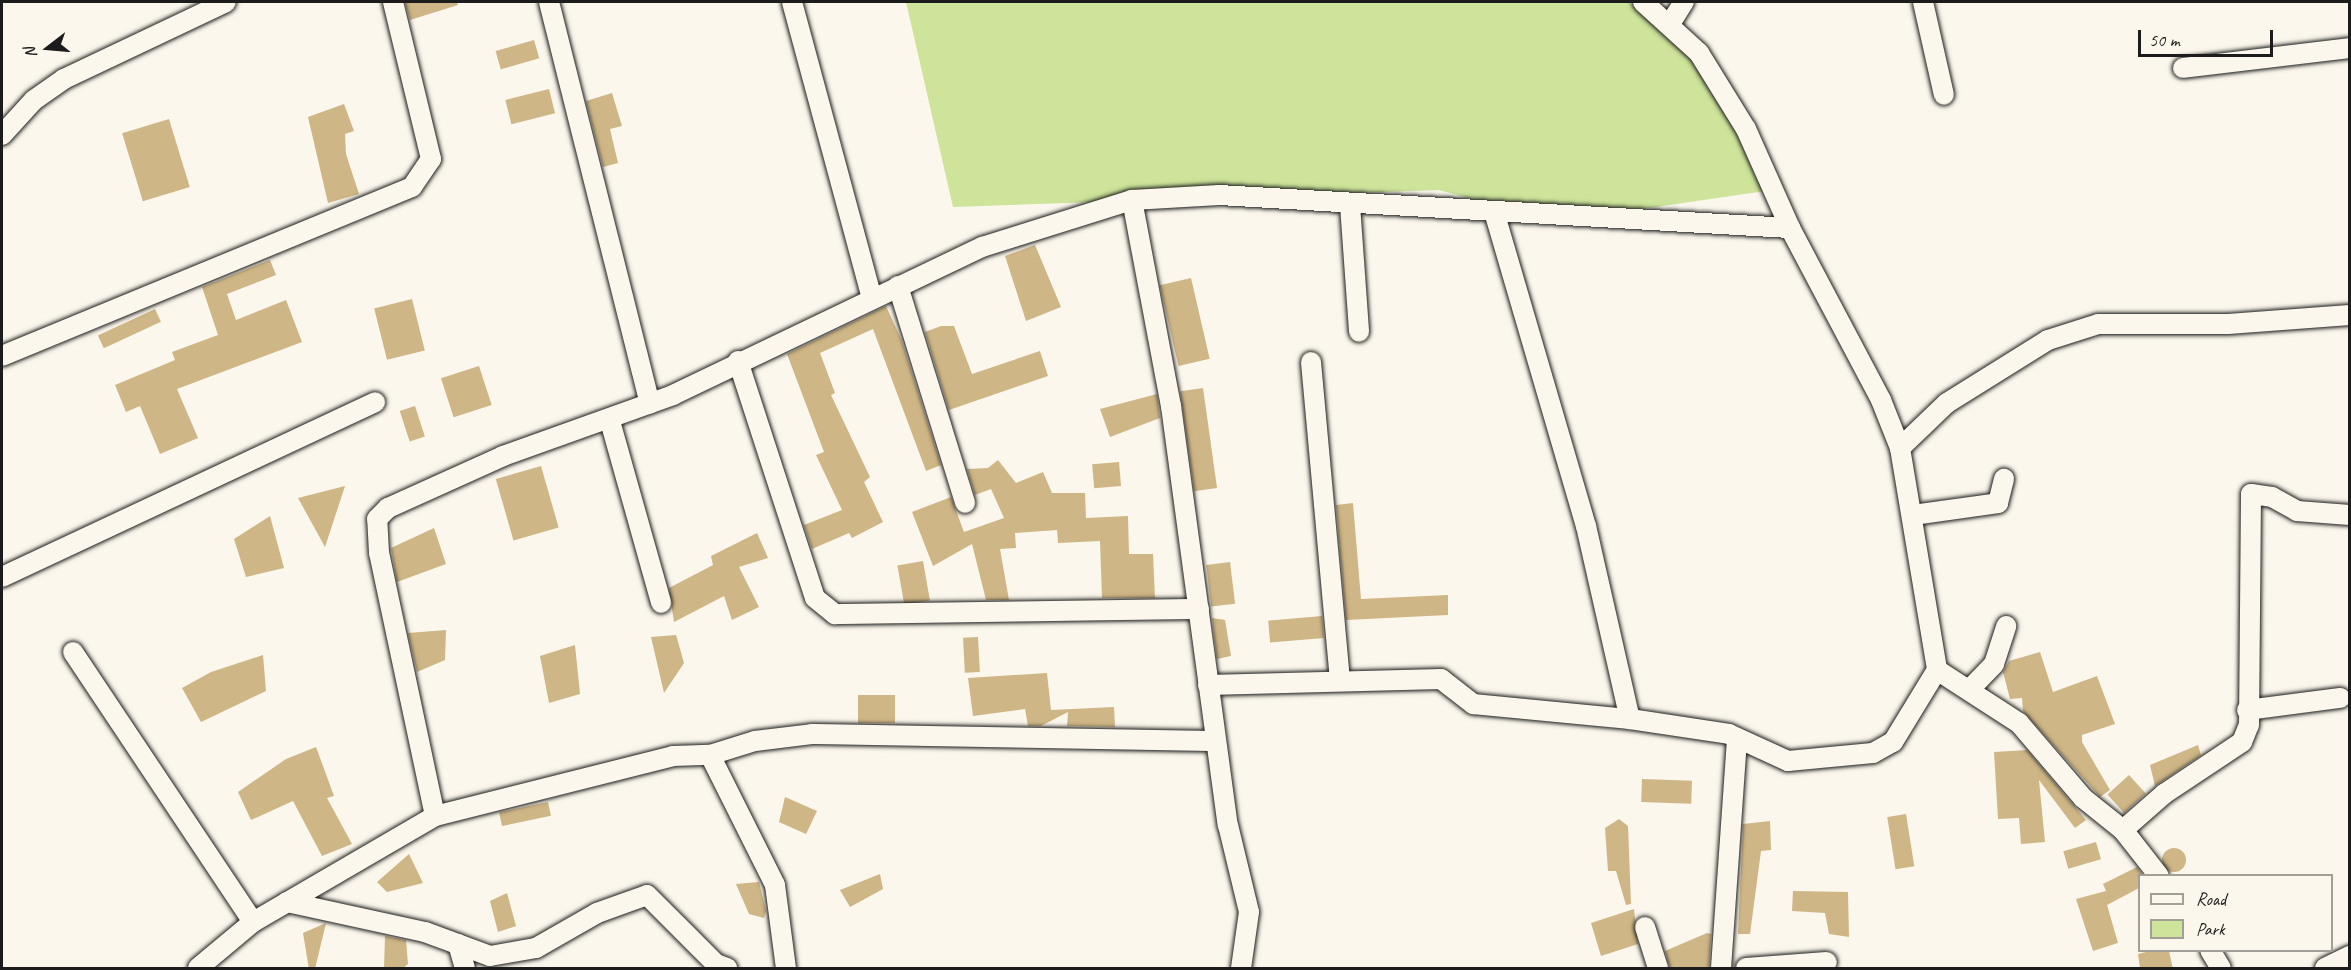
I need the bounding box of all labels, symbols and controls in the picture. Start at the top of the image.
north arrow [18,18,78,78]
scale bar [2141,18,2276,56]
text: 50 m [2149,29,2180,51]
text: N [20,45,42,60]
legend [2138,874,2333,952]
text: Road [2196,888,2226,910]
text: Park [2196,918,2225,940]

